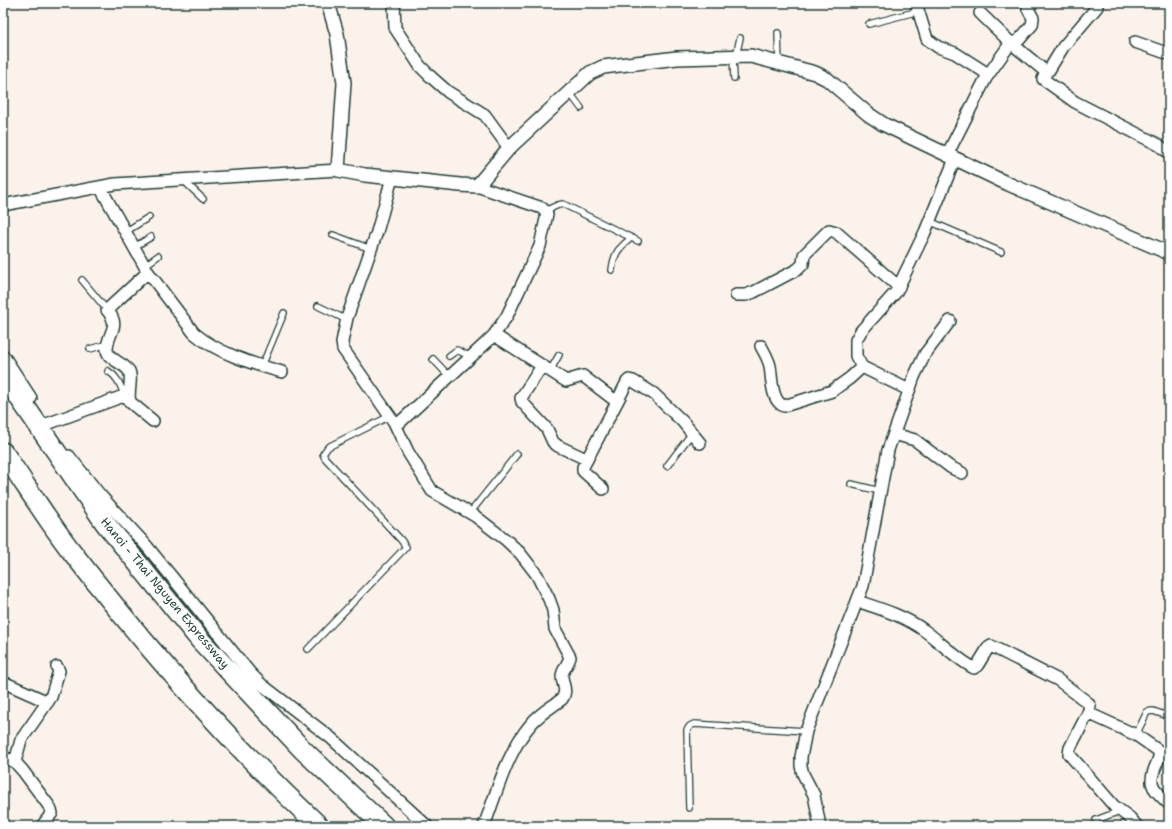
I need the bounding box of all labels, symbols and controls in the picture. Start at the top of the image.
street label: Hanoi - Thai Nguyen Expressway [97,514,233,672]

